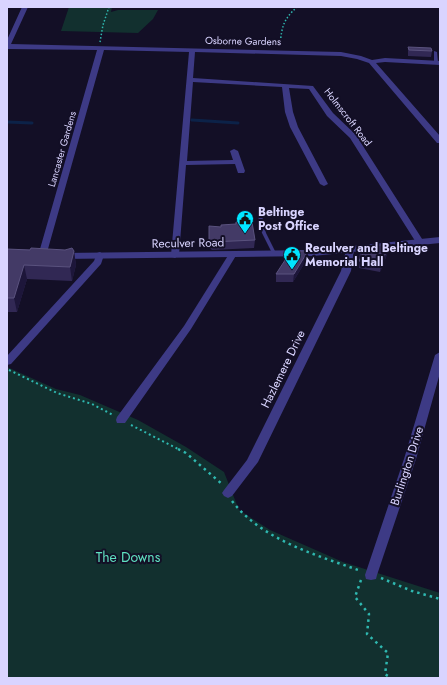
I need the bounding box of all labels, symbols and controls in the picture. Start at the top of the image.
street label: Osborne Gardens [205,33,281,49]
street label: Holmscroft Road [321,85,375,149]
street label: Lancaster Gardens [44,109,80,189]
place label: Beltinge Post Office [258,203,319,235]
public building icon: Beltinge Post Office [235,209,255,234]
street label: Reculver Road [152,233,224,253]
place label: Reculver and Beltinge Memorial Hall [305,239,428,271]
public building icon: Reculver and Beltinge Memorial Hall [282,245,302,270]
street label: Hazlemere Drive [256,327,310,411]
street label: Burlington Drive [386,424,428,508]
park label: The Downs [96,547,161,567]

